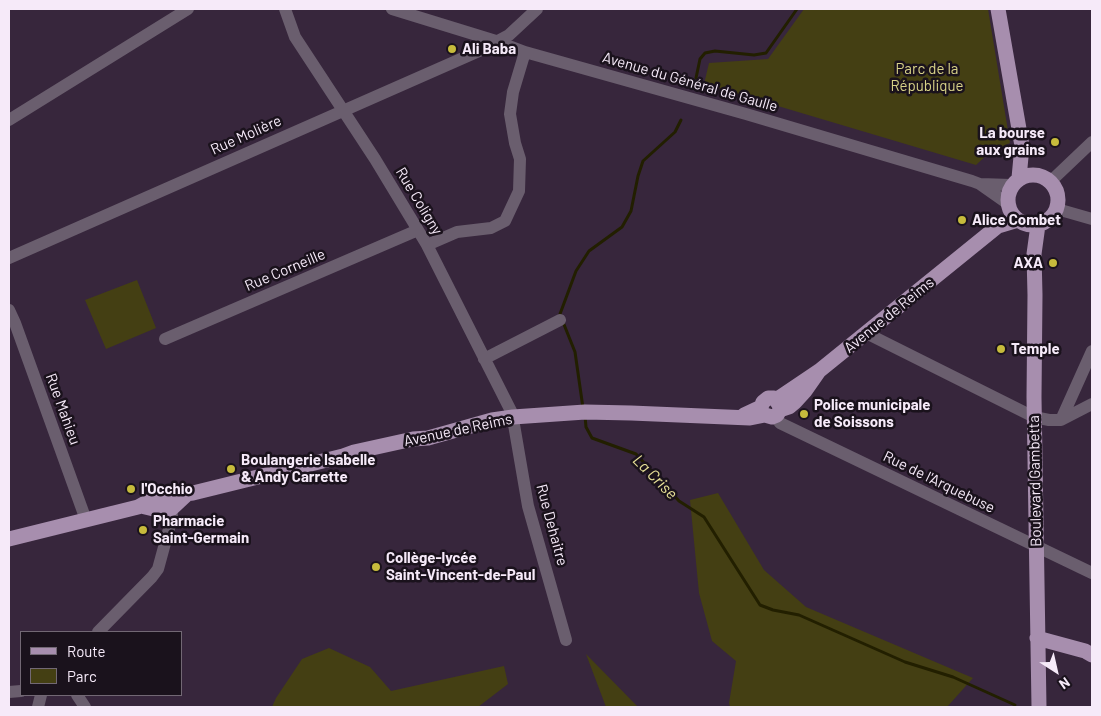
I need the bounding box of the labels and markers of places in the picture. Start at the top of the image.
place label: Ali Baba [462,40,516,58]
marker: Ali Baba [446,43,458,55]
place label: La bourse aux grains [976,124,1045,159]
marker: La bourse aux grains [1049,136,1061,148]
place label: Alice Combet [972,211,1061,229]
marker: Alice Combet [956,214,968,226]
place label: AXA [1013,254,1043,272]
marker: AXA [1047,257,1059,269]
place label: Temple [1011,340,1060,358]
marker: Temple [995,343,1007,355]
place label: Police municipale de Soissons [814,396,930,431]
marker: Police municipale de Soissons [798,408,810,420]
place label: Boulangerie Isabelle & Andy Carrette [241,451,375,486]
marker: Boulangerie Isabelle & Andy Carrette [225,463,237,475]
place label: l'Occhio [141,480,193,498]
marker: l'Occhio [125,483,137,495]
place label: Pharmacie Saint-Germain [153,512,249,547]
marker: Pharmacie Saint-Germain [137,524,149,536]
place label: Collège-lycée Saint-Vincent-de-Paul [386,549,535,584]
marker: Collège-lycée Saint-Vincent-de-Paul [370,561,382,573]

